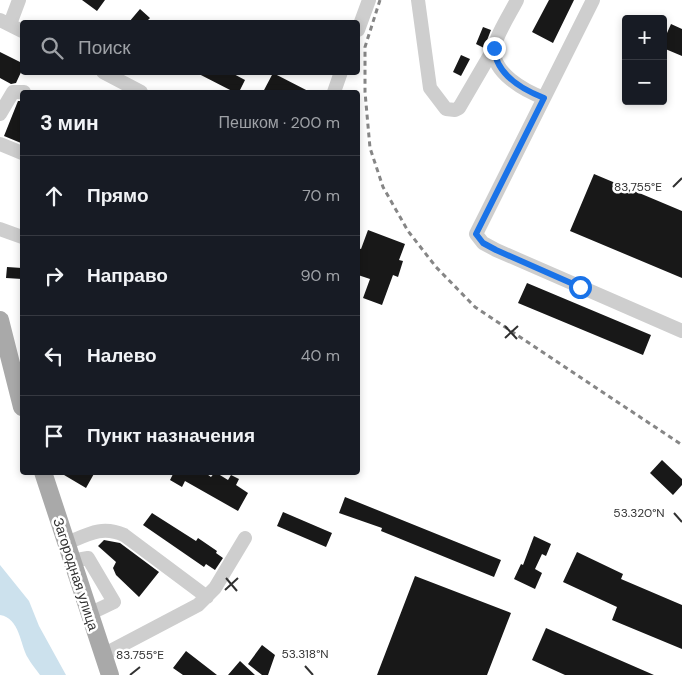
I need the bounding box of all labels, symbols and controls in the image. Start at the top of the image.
map controls [622,15,667,105]
button: + [622,15,667,60]
search box [20,20,360,75]
icon: search [38,34,66,62]
text: Поиск [78,35,131,60]
route end [483,37,506,60]
button: − [622,60,667,105]
text: 3 мин [40,109,99,137]
text: Пешком · 200 m [219,112,340,133]
text: 83.755°E [614,179,662,195]
icon: ahead [40,182,68,210]
text: Прямо [87,183,149,208]
text: 70 m [302,185,340,206]
icon: right [40,262,68,290]
text: Направо [87,263,168,288]
text: 90 m [300,265,340,286]
route start [569,276,592,299]
icon: left [40,342,68,370]
text: Налево [87,343,157,368]
text: 40 m [301,345,340,366]
icon: arrive [40,422,68,450]
text: Пункт назначения [87,423,255,448]
text: 53.320°N [613,505,665,521]
street label: Загородная улица [49,515,103,633]
text: 53.318°N [281,646,329,662]
text: 83.755°E [116,647,164,663]

